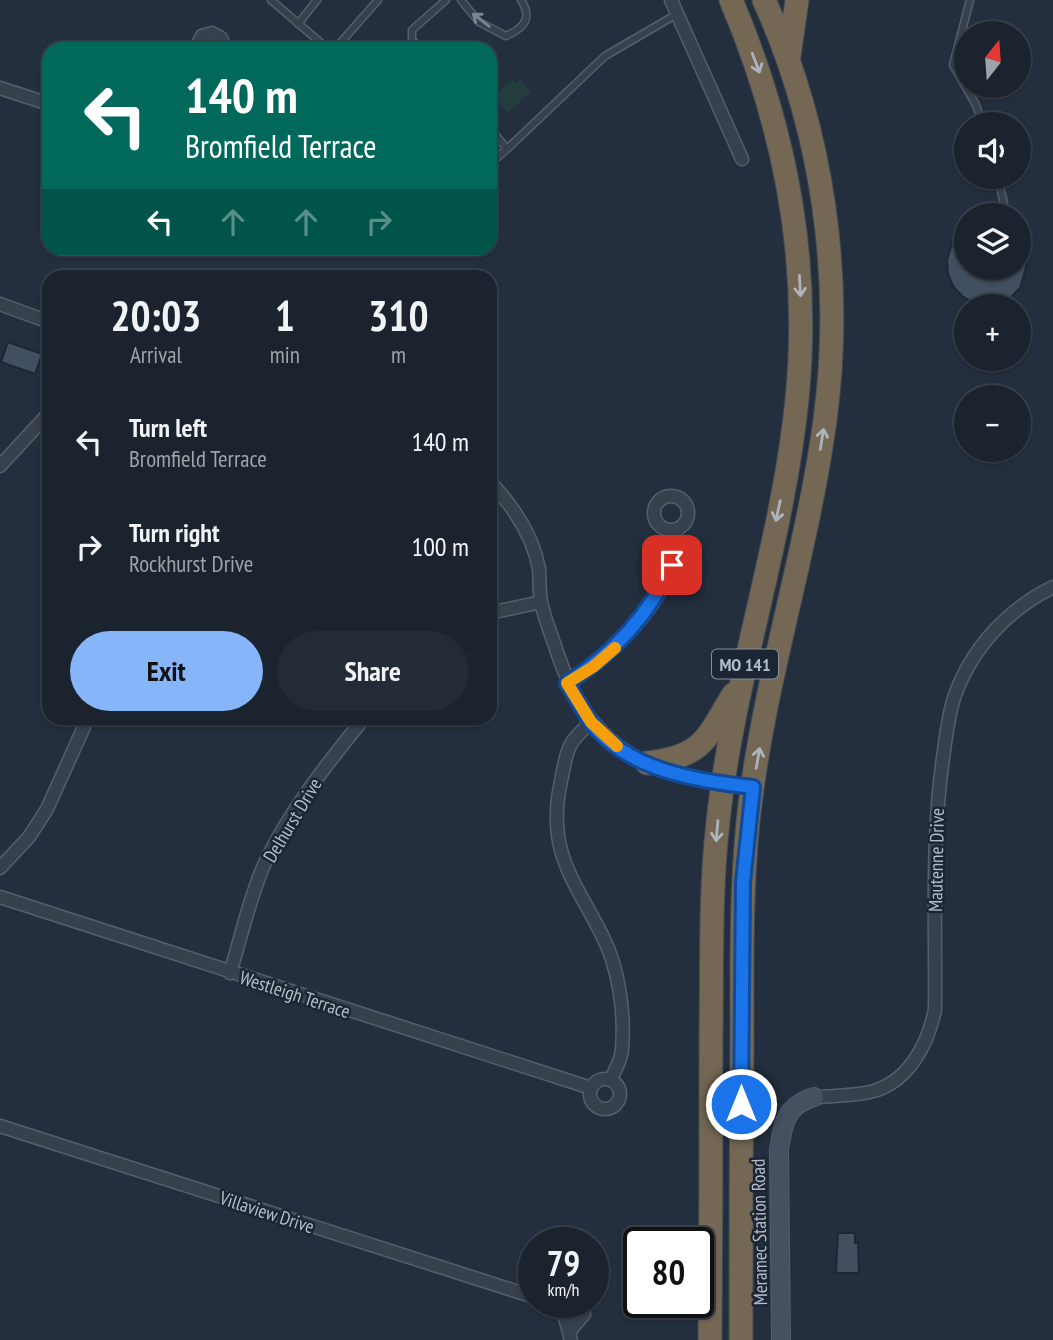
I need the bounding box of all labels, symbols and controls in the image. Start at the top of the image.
one-way arrow [472,13,490,28]
north arrow [954,21,1031,98]
map controls [954,21,1031,462]
one-way arrow [751,52,763,74]
text: 140 m [185,63,298,127]
icon: left [70,70,161,161]
button: sound [954,112,1031,189]
text: Bromfield Terrace [185,125,377,167]
icon: left [141,203,179,241]
icon: ahead [214,203,252,241]
icon: ahead [287,203,325,241]
icon: right [360,203,398,241]
button: layers [954,203,1031,280]
one-way arrow [794,274,807,296]
text: 20:03 [110,288,201,343]
text: 1 [275,288,295,343]
text: 310 [368,288,429,343]
button: + [954,294,1031,371]
text: Arrival [130,340,182,369]
text: min [270,340,300,369]
text: m [391,340,406,369]
button: − [954,385,1031,462]
text: Turn left [129,411,207,444]
icon: left [70,423,108,461]
text: 140 m [411,425,469,458]
one-way arrow [816,428,829,451]
text: Bromfield Terrace [129,444,267,473]
one-way arrow [770,499,784,522]
text: Turn right [129,516,220,549]
icon: right [70,528,108,566]
text: 100 m [411,530,469,563]
pin [642,535,702,595]
icon: arrive [653,546,691,584]
text: Rockhurst Drive [129,549,253,578]
button: Exit [70,631,263,711]
button: Share [277,631,469,711]
road number: MO 141 [712,650,778,678]
one-way arrow [752,747,765,770]
street label: Delhurst Drive [257,773,327,867]
street label: Mautenne Drive [923,808,949,912]
one-way arrow [710,819,723,842]
street label: Westleigh Terrace [237,965,353,1023]
position arrow [704,1067,778,1141]
street label: Meramec Station Road [746,1159,772,1305]
street label: Villaview Drive [216,1185,317,1239]
speed limit sign: 80 [623,1227,714,1318]
text: 79 [547,1240,580,1286]
text: km/h [548,1278,579,1301]

